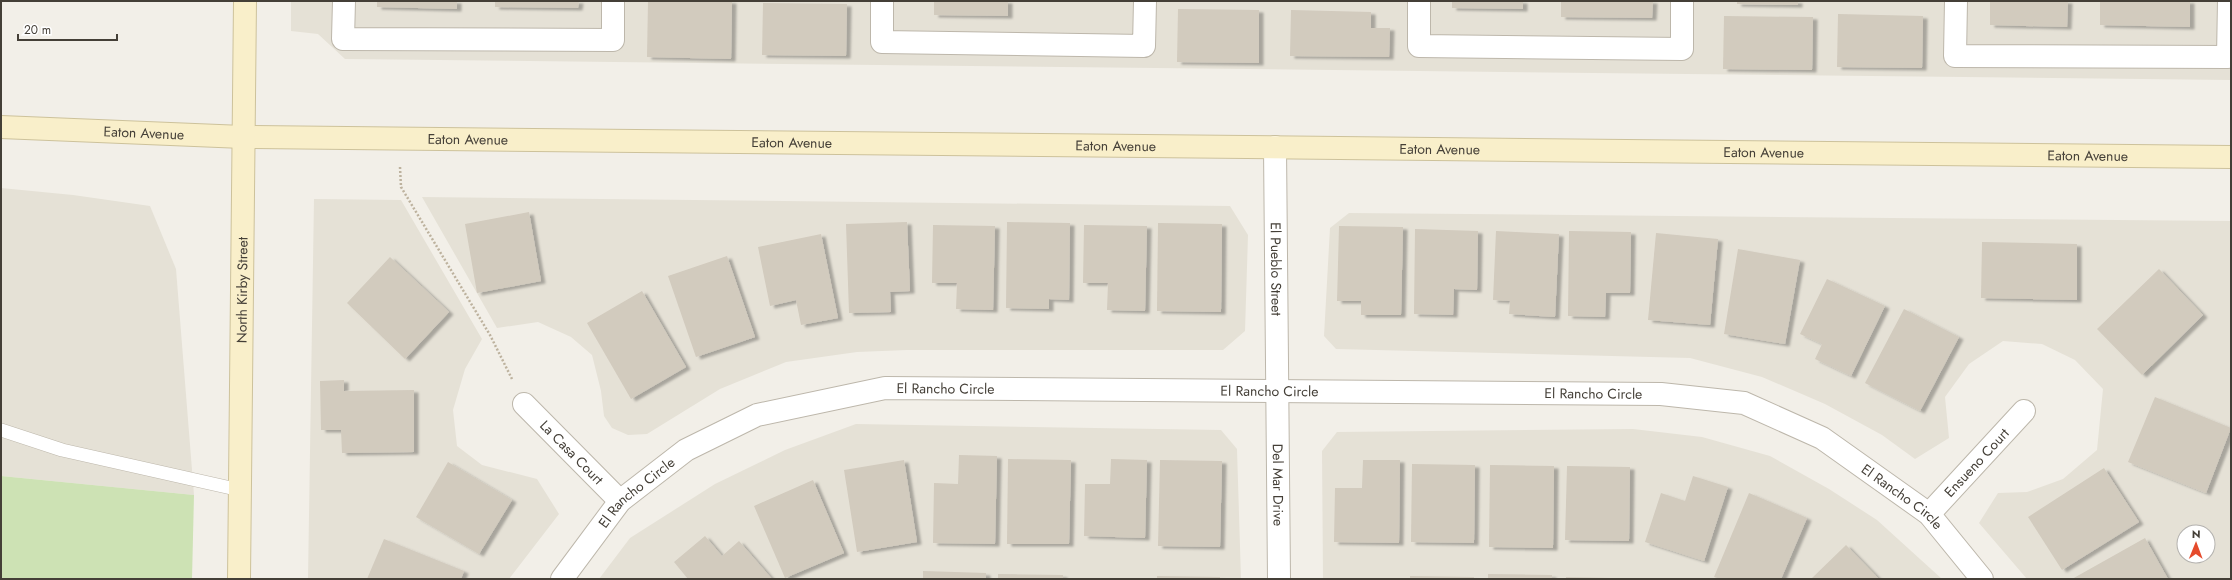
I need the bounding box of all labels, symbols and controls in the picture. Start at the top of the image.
scale bar [18,16,117,42]
text: 20 m [24,21,51,39]
street label: Eaton Avenue [103,121,185,145]
street label: Eaton Avenue [427,129,508,150]
street label: Eaton Avenue [751,132,832,153]
street label: Eaton Avenue [1075,135,1156,156]
street label: Eaton Avenue [1399,139,1480,159]
street label: Eaton Avenue [1723,142,1804,163]
street label: Eaton Avenue [2047,145,2128,166]
street label: El Pueblo Street [1266,222,1287,317]
street label: North Kirby Street [231,236,253,343]
street label: El Rancho Circle [896,378,994,399]
street label: El Rancho Circle [1220,381,1318,401]
street label: El Rancho Circle [1544,383,1642,404]
street label: La Casa Court [536,416,609,489]
street label: Ensueno Court [1940,423,2014,501]
street label: Del Mar Drive [1268,444,1289,526]
street label: El Rancho Circle [593,452,679,532]
street label: El Rancho Circle [1857,459,1948,534]
north arrow [2176,524,2216,564]
text: N [2192,526,2201,542]

